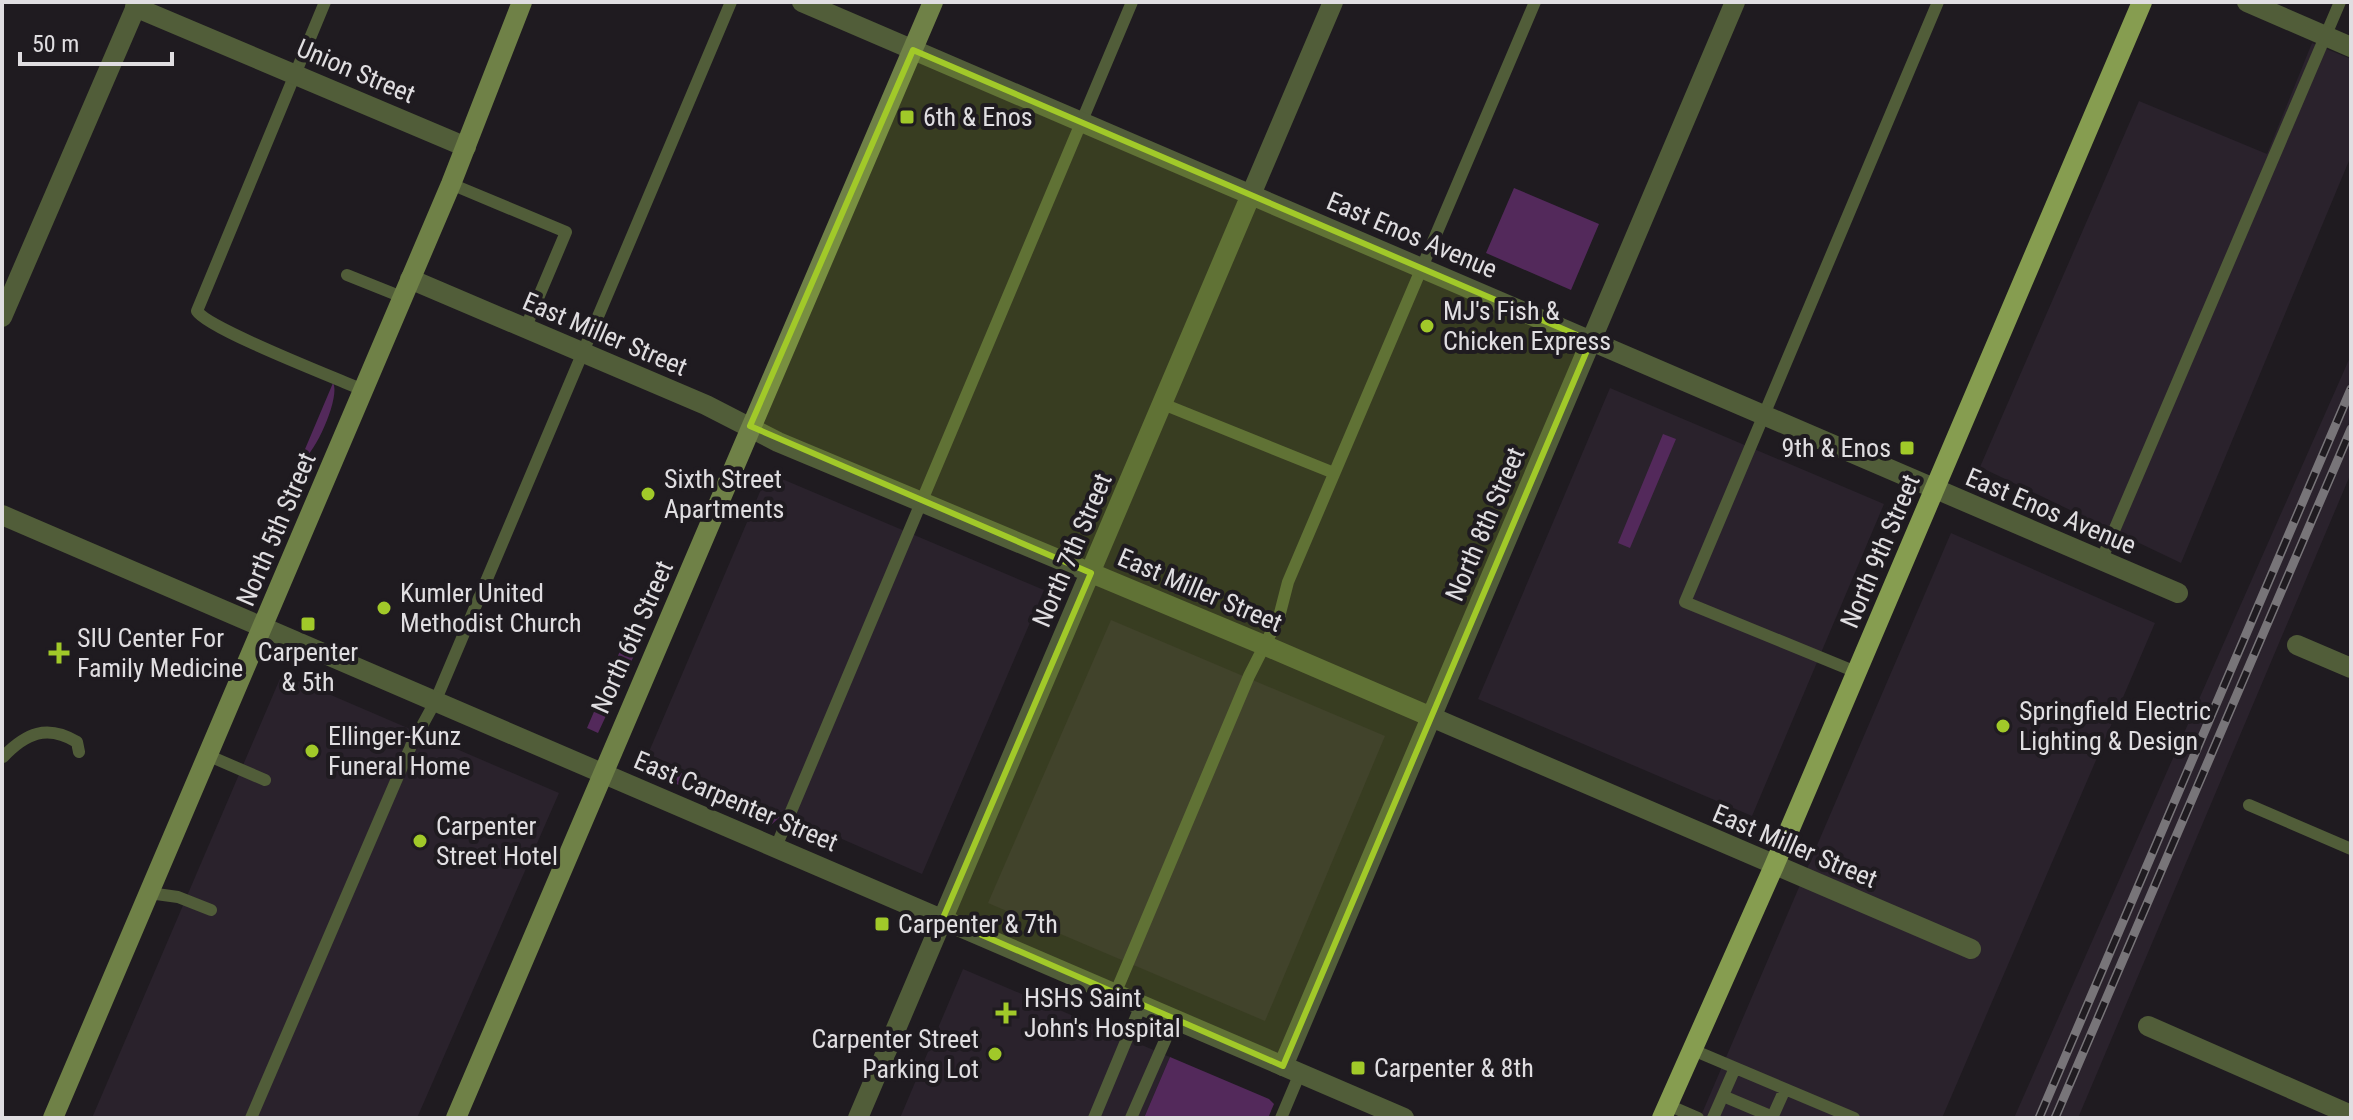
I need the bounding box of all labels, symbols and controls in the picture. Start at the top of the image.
scale bar [20,16,172,66]
text: 50 m [32,30,79,58]
street label: Union Street [292,33,420,109]
place label: 6th & Enos [923,102,1033,132]
marker: 6th & Enos [898,108,916,126]
street label: East Enos Avenue [1322,186,1502,284]
street label: East Miller Street [518,286,692,382]
place label: MJ's Fish & Chicken Express [1443,296,1611,356]
marker: MJ's Fish & Chicken Express [1418,317,1436,335]
place label: 9th & Enos [1781,433,1891,463]
marker: 9th & Enos [1898,439,1916,457]
street label: North 8th Street [1439,443,1531,605]
street label: North 5th Street [230,448,322,610]
street label: East Enos Avenue [1961,462,2141,560]
place label: Sixth Street Apartments [664,464,784,524]
street label: North 7th Street [1026,469,1118,631]
street label: North 9th Street [1834,470,1926,632]
marker: Sixth Street Apartments [639,485,657,503]
street label: East Miller Street [1113,542,1287,638]
street label: North 6th Street [585,556,679,718]
place label: Kumler United Methodist Church [400,578,582,638]
marker: Kumler United Methodist Church [375,599,393,617]
marker: Carpenter & 5th [299,615,317,633]
place label: SIU Center For Family Medicine [77,623,243,683]
place label: Carpenter & 5th [258,637,358,697]
marker: SIU Center For Family Medicine [48,642,70,664]
place label: Springfield Electric Lighting & Design [2019,696,2211,756]
marker: Springfield Electric Lighting & Design [1994,717,2012,735]
place label: Ellinger-Kunz Funeral Home [328,721,470,781]
marker: Ellinger-Kunz Funeral Home [303,742,321,760]
street label: East Carpenter Street [630,745,842,857]
street label: East Miller Street [1708,798,1882,894]
place label: Carpenter Street Hotel [436,811,558,871]
marker: Carpenter Street Hotel [411,832,429,850]
place label: Carpenter & 7th [898,909,1058,939]
marker: Carpenter & 7th [873,915,891,933]
place label: HSHS Saint John's Hospital [1024,983,1181,1043]
marker: HSHS Saint John's Hospital [995,1002,1017,1024]
place label: Carpenter Street Parking Lot [812,1024,979,1084]
marker: Carpenter Street Parking Lot [986,1045,1004,1063]
place label: Carpenter & 8th [1374,1053,1534,1083]
marker: Carpenter & 8th [1349,1059,1367,1077]

